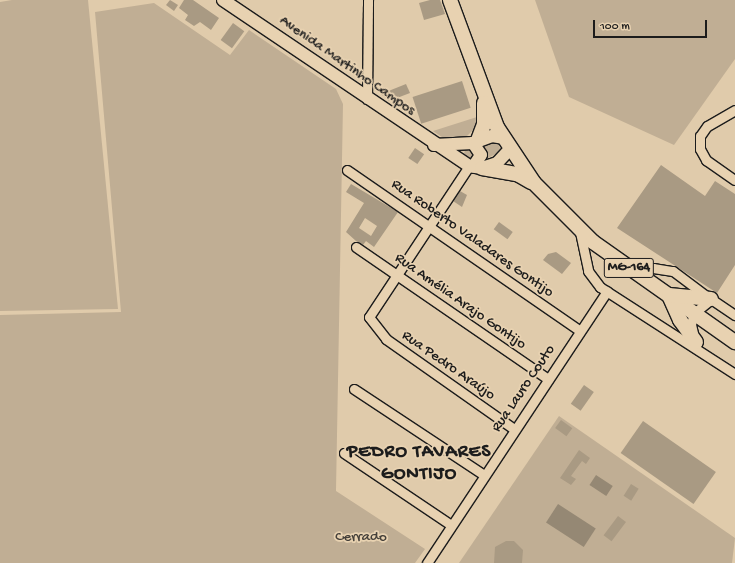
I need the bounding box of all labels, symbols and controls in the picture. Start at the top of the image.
street label: Avenida Martinho Campos [275,12,419,120]
scale bar [595,12,709,38]
text: 100 m [600,20,630,34]
street label: Rua Roberto Valadares Gontijo [387,176,557,302]
street label: Rua Amélia Arajo Gontijo [391,250,529,354]
road number: MG-164 [603,256,655,280]
street label: Rua Pedro Araújo [398,327,498,405]
street label: Rua Lauro Couto [488,342,560,436]
district label: PEDRO TAVARES GONTIJO [347,442,491,486]
park label: Cerrado [335,529,387,547]

